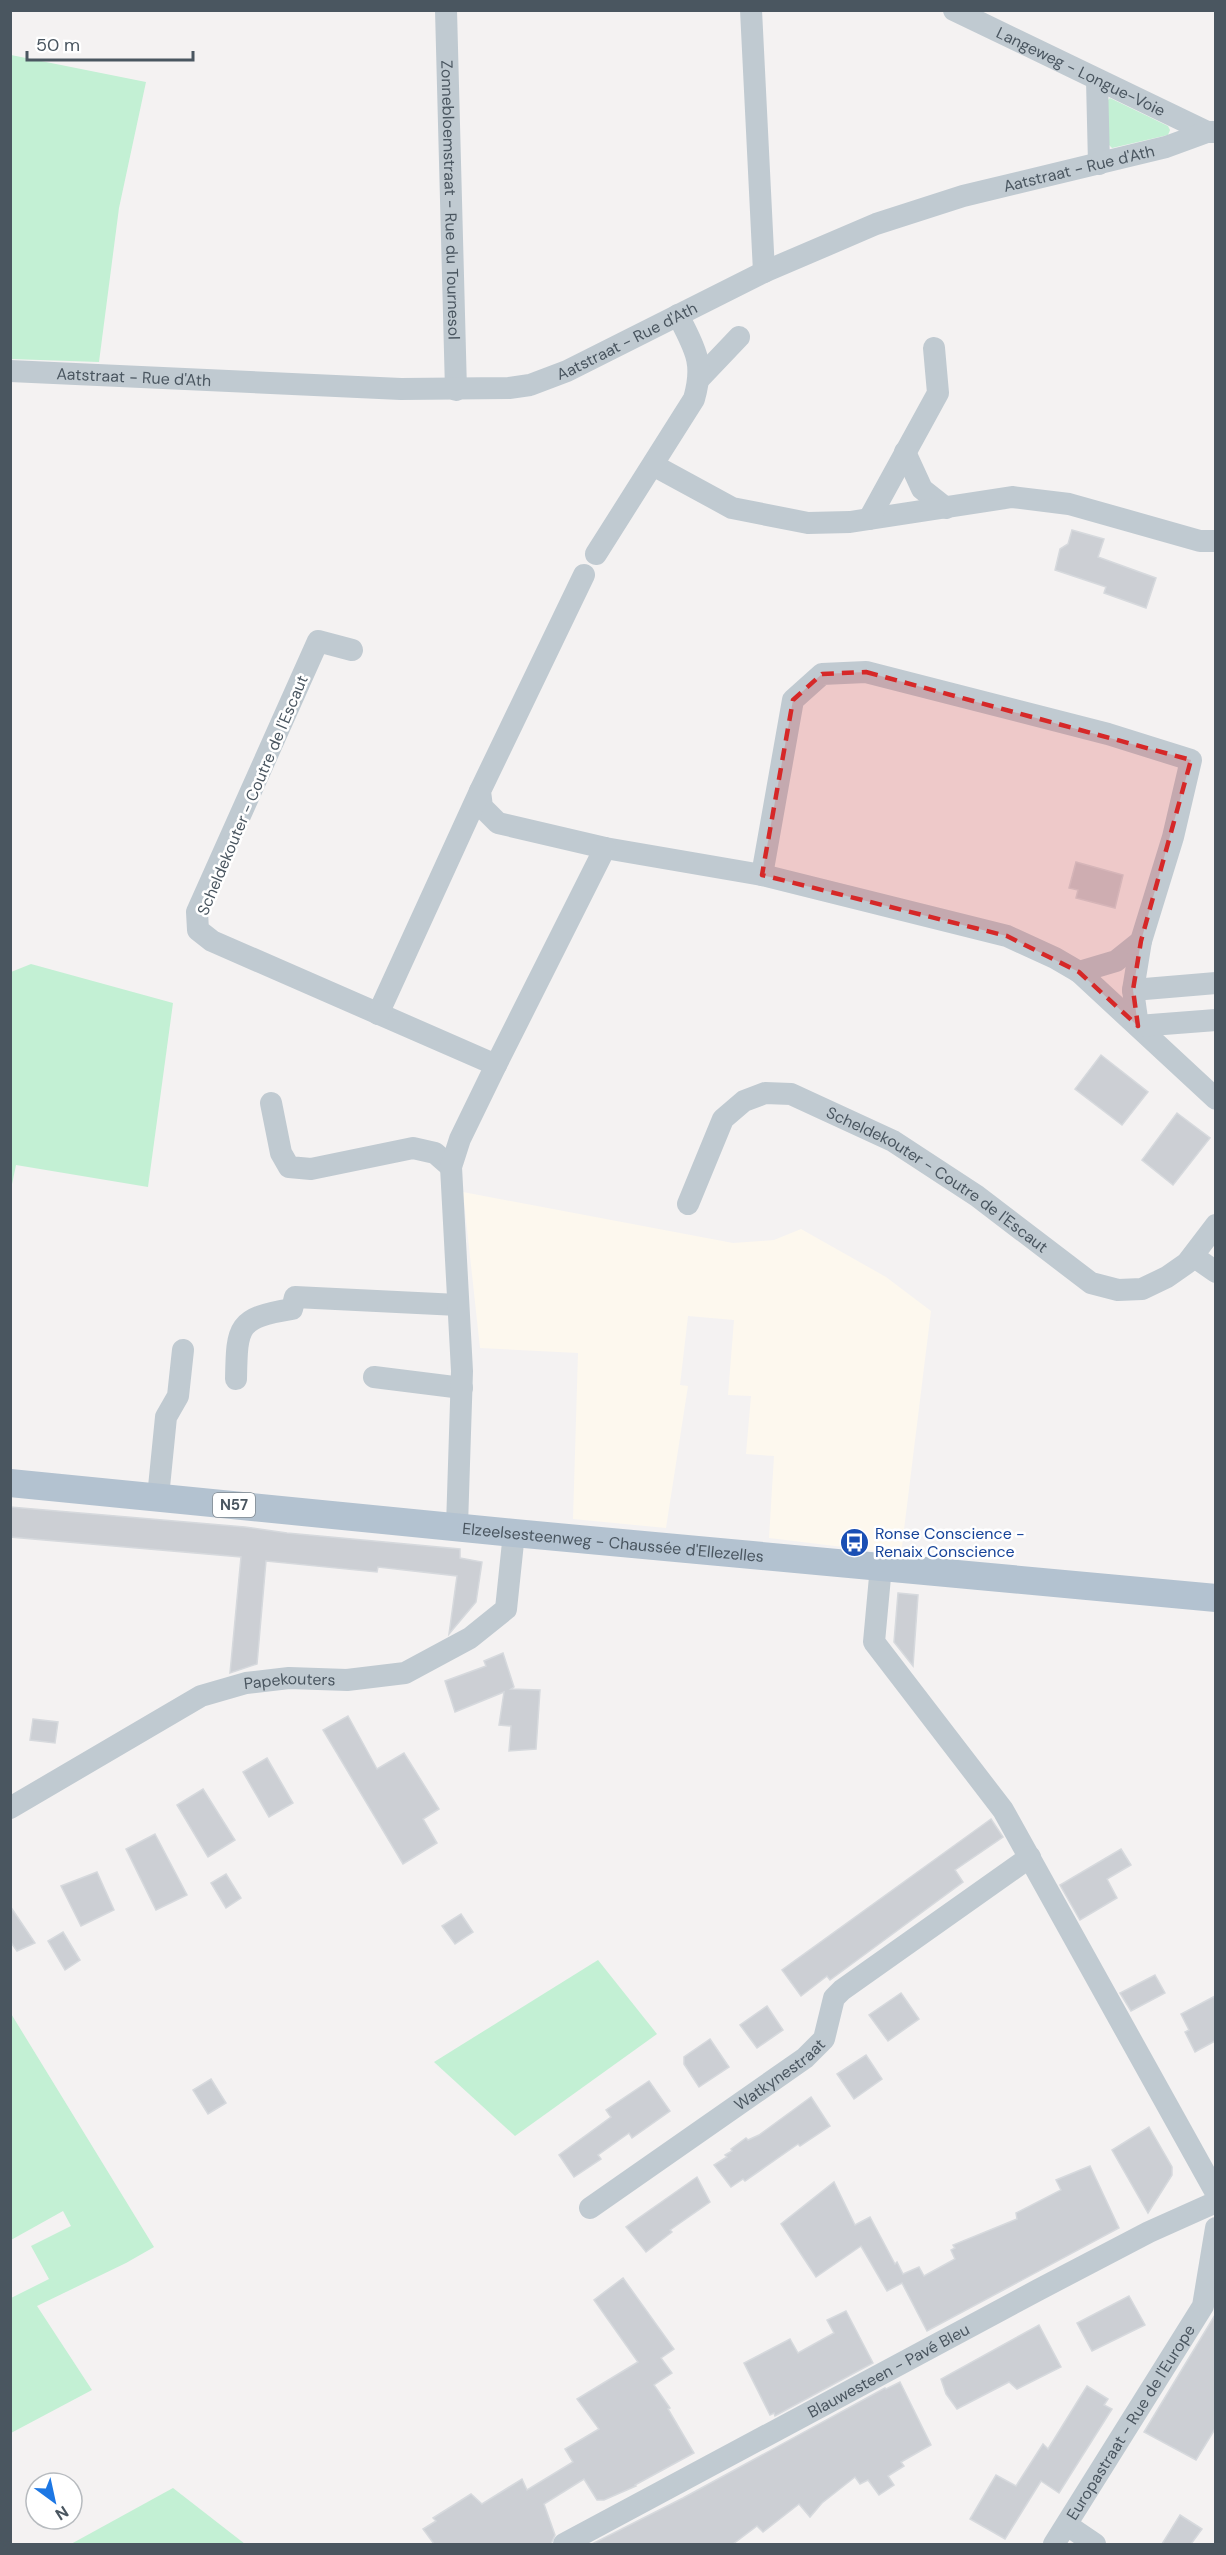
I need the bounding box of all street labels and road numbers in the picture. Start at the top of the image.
street label: Langeweg - Longue-Voie [993,22,1169,121]
street label: Zonnebloemstraat - Rue du Tournesol [436,60,465,340]
street label: Aatstraat - Rue d'Ath [1001,140,1157,197]
street label: Aatstraat - Rue d'Ath [554,297,701,385]
street label: Aatstraat - Rue d'Ath [56,363,212,391]
street label: Scheldekouter - Coutre de l'Escaut [192,672,313,919]
street label: Scheldekouter - Coutre de l'Escaut [823,1102,1052,1257]
road number: N57 [213,1493,255,1517]
street label: Elzeelsesteenweg - Chaussée d'Ellezelles [461,1518,765,1567]
street label: Papekouters [243,1668,336,1694]
street label: Watkynestraat [730,2034,830,2115]
street label: Blauwesteen - Pavé Bleu [804,2319,973,2423]
street label: Europastraat - Rue de l'Europe [1062,2321,1200,2524]

